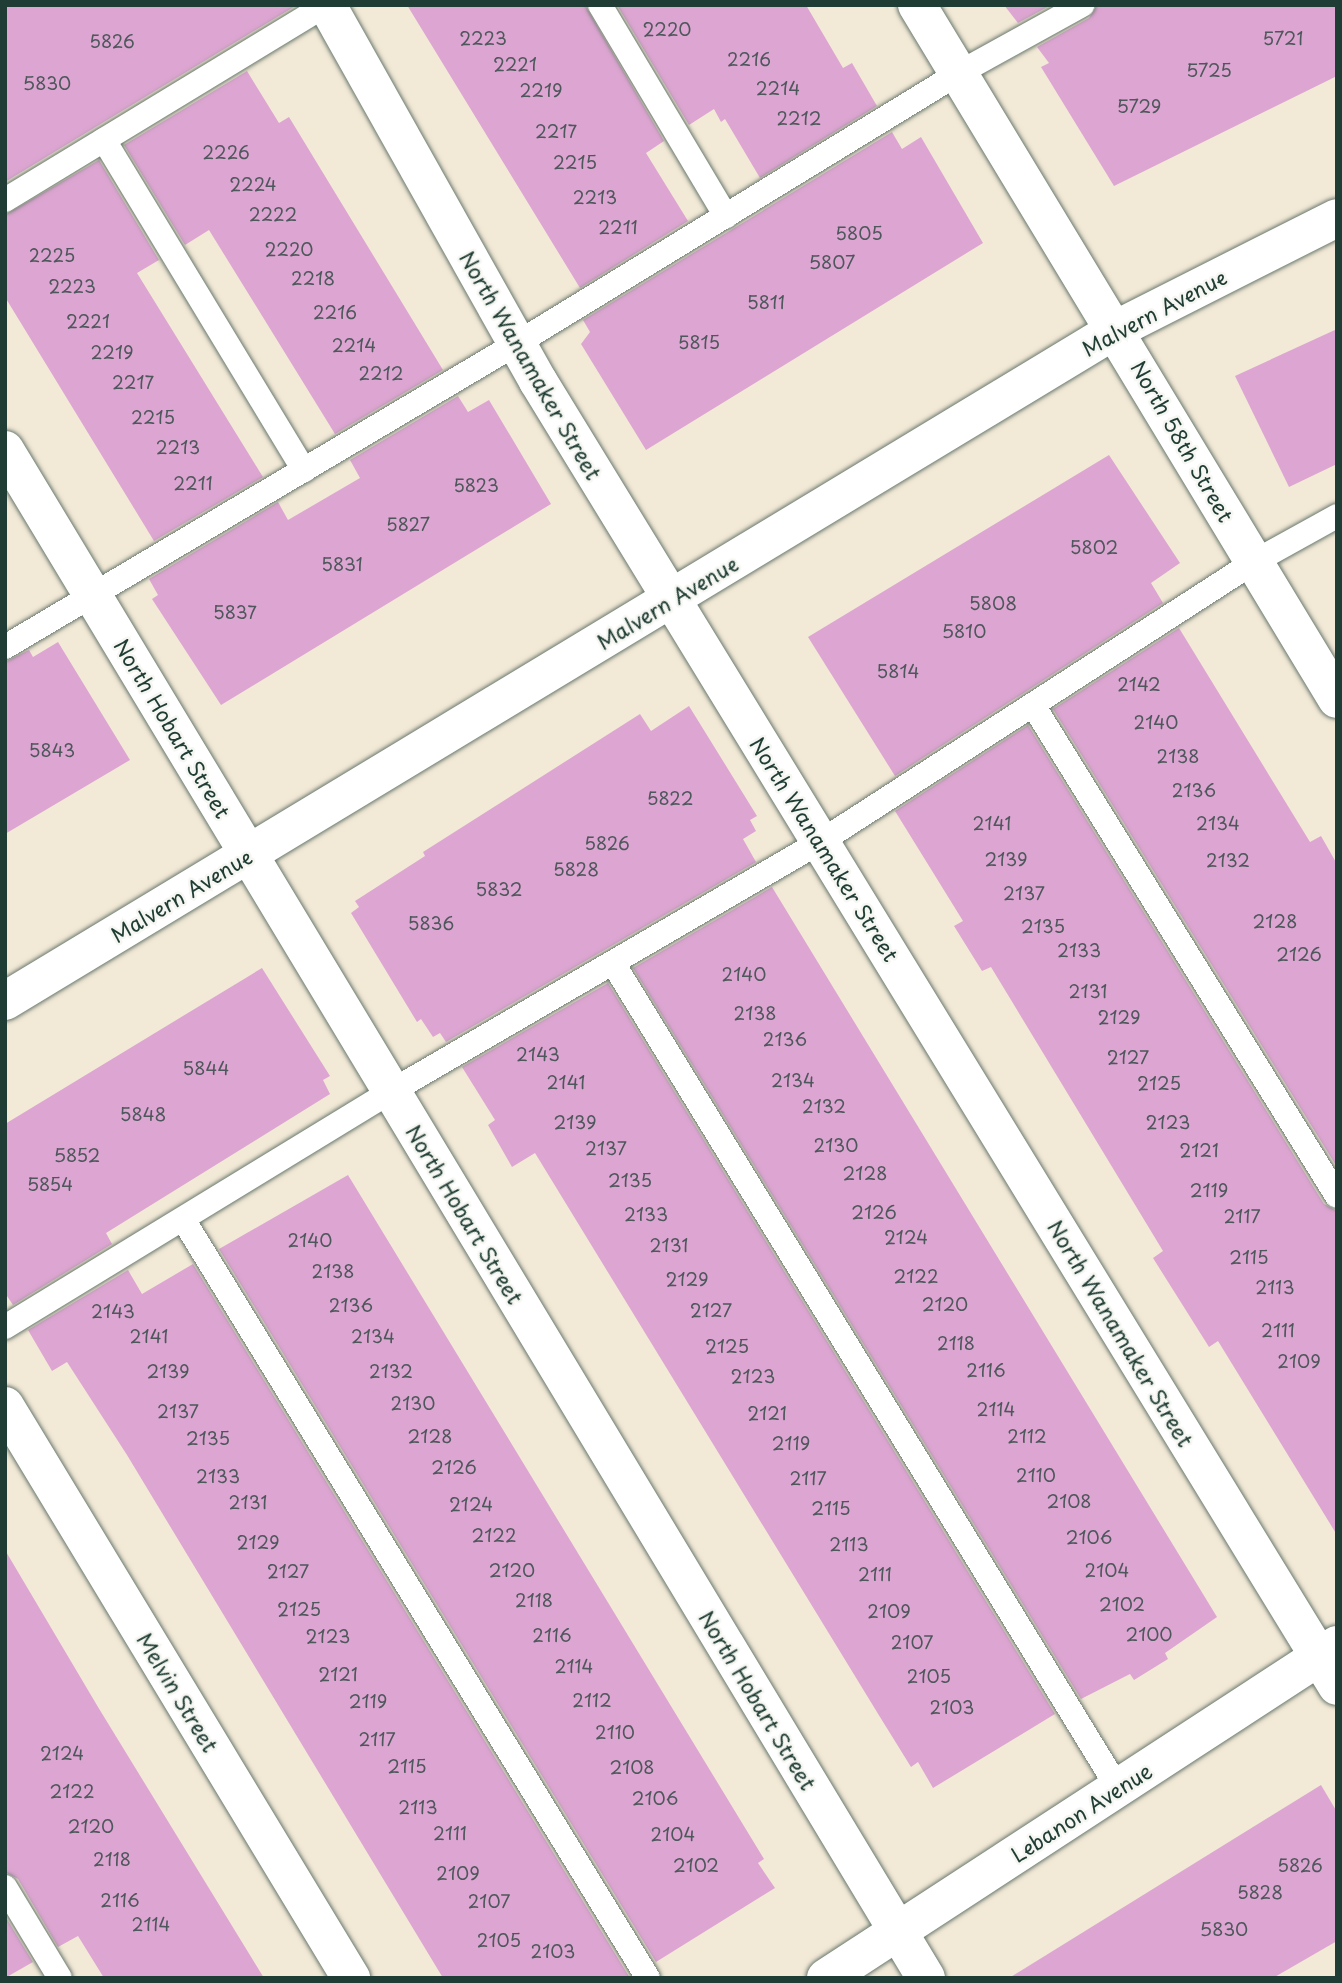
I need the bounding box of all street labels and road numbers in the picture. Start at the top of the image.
street label: North Wanamaker Street [455,246,607,484]
street label: Malvern Avenue [1077,263,1231,361]
street label: North 58th Street [1126,355,1240,527]
street label: Malvern Avenue [591,550,743,654]
street label: North Hobart Street [109,633,237,823]
street label: North Wanamaker Street [745,732,905,966]
street label: Malvern Avenue [105,843,257,947]
street label: North Hobart Street [401,1119,529,1309]
street label: North Wanamaker Street [1043,1215,1199,1451]
street label: North Hobart Street [694,1605,822,1795]
street label: Melvin Street [132,1627,224,1757]
street label: Lebanon Avenue [1006,1757,1156,1867]

